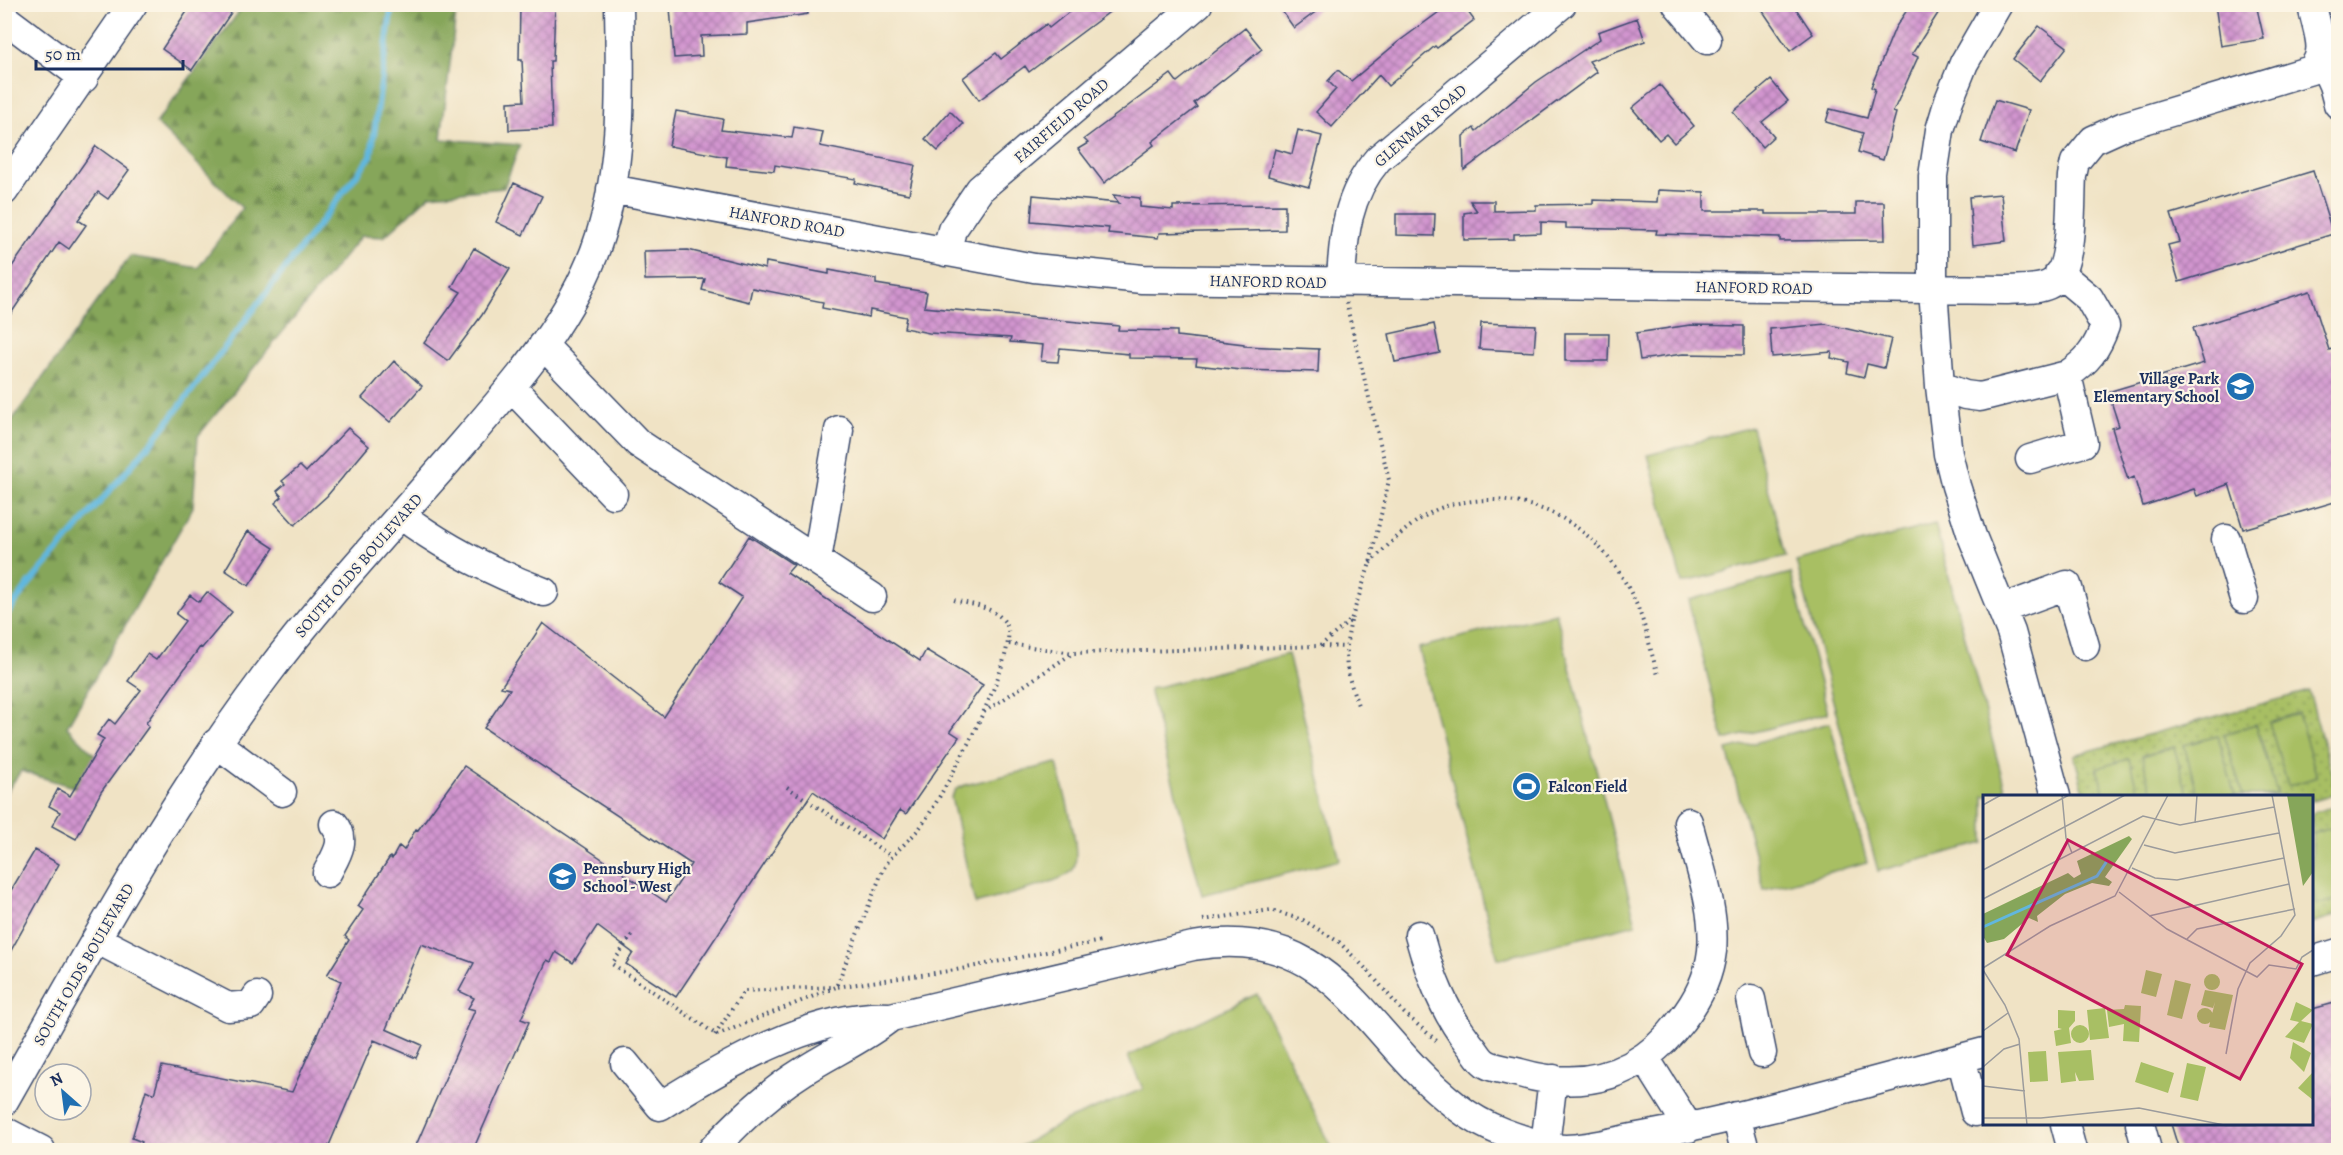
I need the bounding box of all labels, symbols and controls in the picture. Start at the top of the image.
scale bar [36,33,183,71]
text: 50 m [45,42,81,66]
street label: FAIRFIELD ROAD [1009,73,1114,168]
street label: GLENMAR ROAD [1370,79,1472,172]
street label: HANFORD ROAD [727,201,846,243]
street label: HANFORD ROAD [1209,270,1327,294]
street label: HANFORD ROAD [1695,276,1813,300]
place label: Village Park Elementary School [2093,368,2220,408]
school or university icon: Village Park Elementary School [2224,371,2256,403]
street label: SOUTH OLDS BOULEVARD [290,489,428,642]
sports icon: Falcon Field [1511,770,1543,802]
place label: Falcon Field [1548,776,1628,798]
inset map [1983,795,2313,1125]
place label: Pennsbury High School - West [583,858,691,898]
school or university icon: Pennsbury High School - West [546,861,578,893]
street label: SOUTH OLDS BOULEVARD [28,879,139,1050]
north arrow [33,1062,93,1122]
text: N [46,1067,67,1092]

